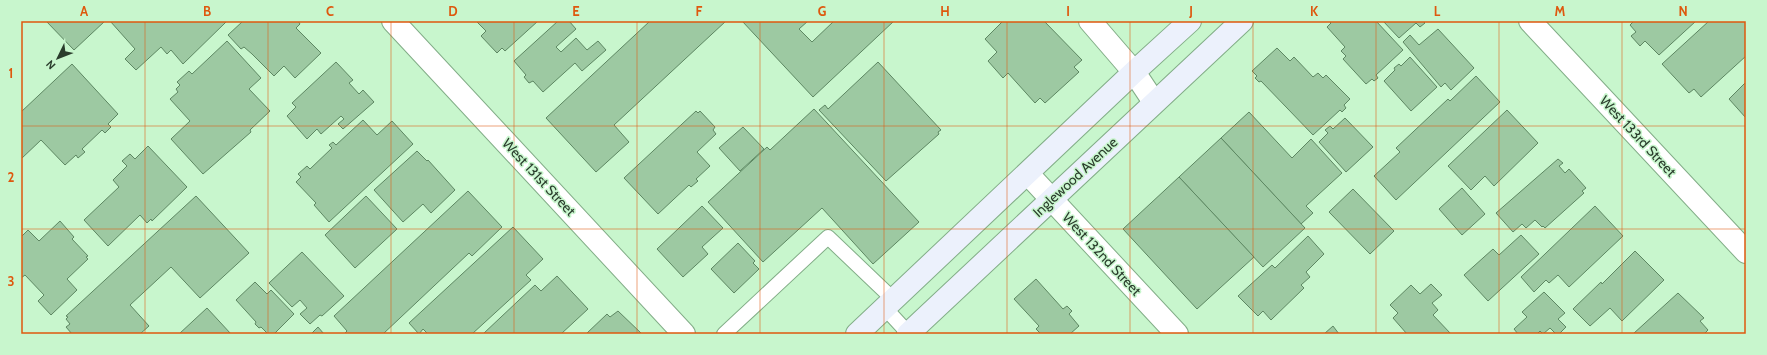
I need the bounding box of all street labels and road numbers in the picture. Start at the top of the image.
street label: West 133rd Street [1596,92,1680,181]
street label: Inglewood Avenue [1029,133,1121,221]
street label: West 131st Street [498,134,580,220]
street label: West 132nd Street [1059,208,1146,300]

